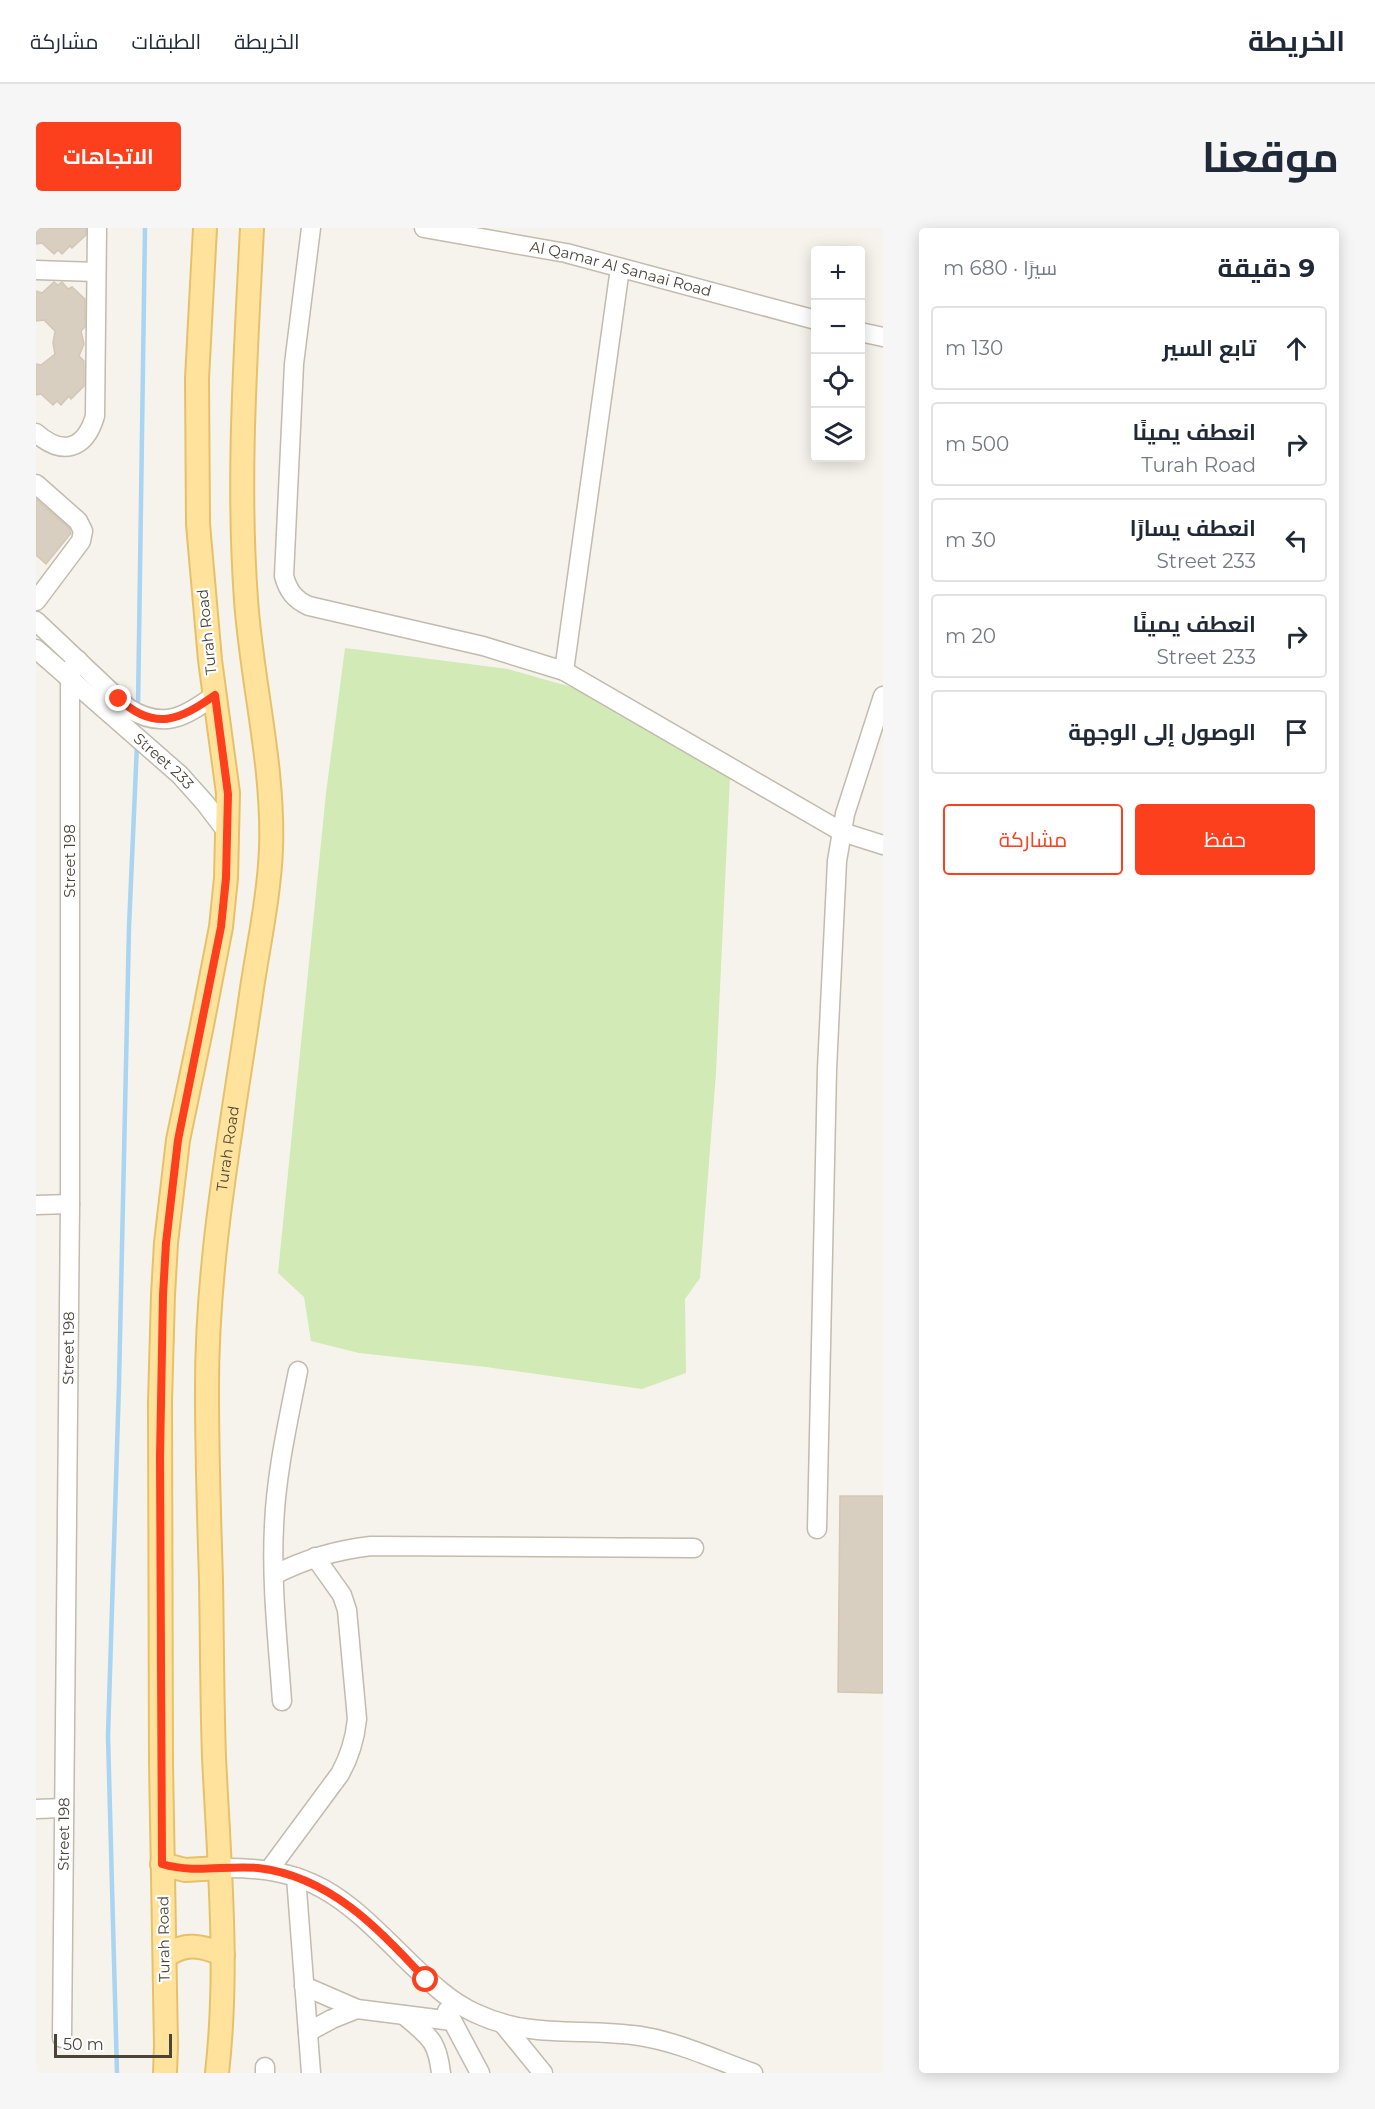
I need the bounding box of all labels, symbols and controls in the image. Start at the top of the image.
text: الخريطة [1248,24,1345,58]
text: مشاركة [30,29,99,54]
text: الطبقات [132,29,201,54]
text: الخريطة [234,29,300,54]
button: الاتجاهات [36,122,181,191]
text: موقعنا [1202,131,1339,183]
street label: Al Qamar Al Sanaai Road [528,237,714,301]
map controls [811,246,865,462]
button: + [811,246,865,300]
text: 9 دقيقة [1218,252,1315,284]
text: سيرًا · 680 m [943,256,1057,280]
button: − [811,300,865,354]
icon: ahead [1280,332,1313,365]
text: تابع السير [1162,335,1256,362]
text: 130 m [945,336,1003,360]
button: locate [811,354,865,408]
button: layers [811,408,865,462]
text: انعطف يمينًا [1132,419,1256,446]
icon: right [1280,428,1313,461]
text: 500 m [945,432,1009,456]
text: Turah Road [1141,453,1256,477]
text: انعطف يسارًا [1130,515,1256,542]
icon: left [1280,524,1313,557]
text: 30 m [945,528,996,552]
text: Street 233 [1156,549,1256,573]
street label: Turah Road [193,588,220,676]
text: انعطف يمينًا [1132,611,1256,638]
icon: right [1280,620,1313,653]
text: 20 m [945,624,996,648]
text: Street 233 [1156,645,1256,669]
route end [105,685,131,711]
icon: arrive [1280,716,1313,749]
text: الوصول إلى الوجهة [1068,719,1256,746]
street label: Street 233 [130,729,198,793]
button: مشاركة [943,804,1123,875]
button: حفظ [1135,804,1315,875]
street label: Street 198 [60,824,79,898]
street label: Turah Road [212,1104,243,1192]
street label: Street 198 [58,1311,78,1385]
street label: Street 198 [54,1797,73,1871]
street label: Turah Road [153,1896,174,1982]
route start [412,1966,438,1992]
scale bar [54,2031,172,2058]
text: 50 m [63,2035,104,2054]

